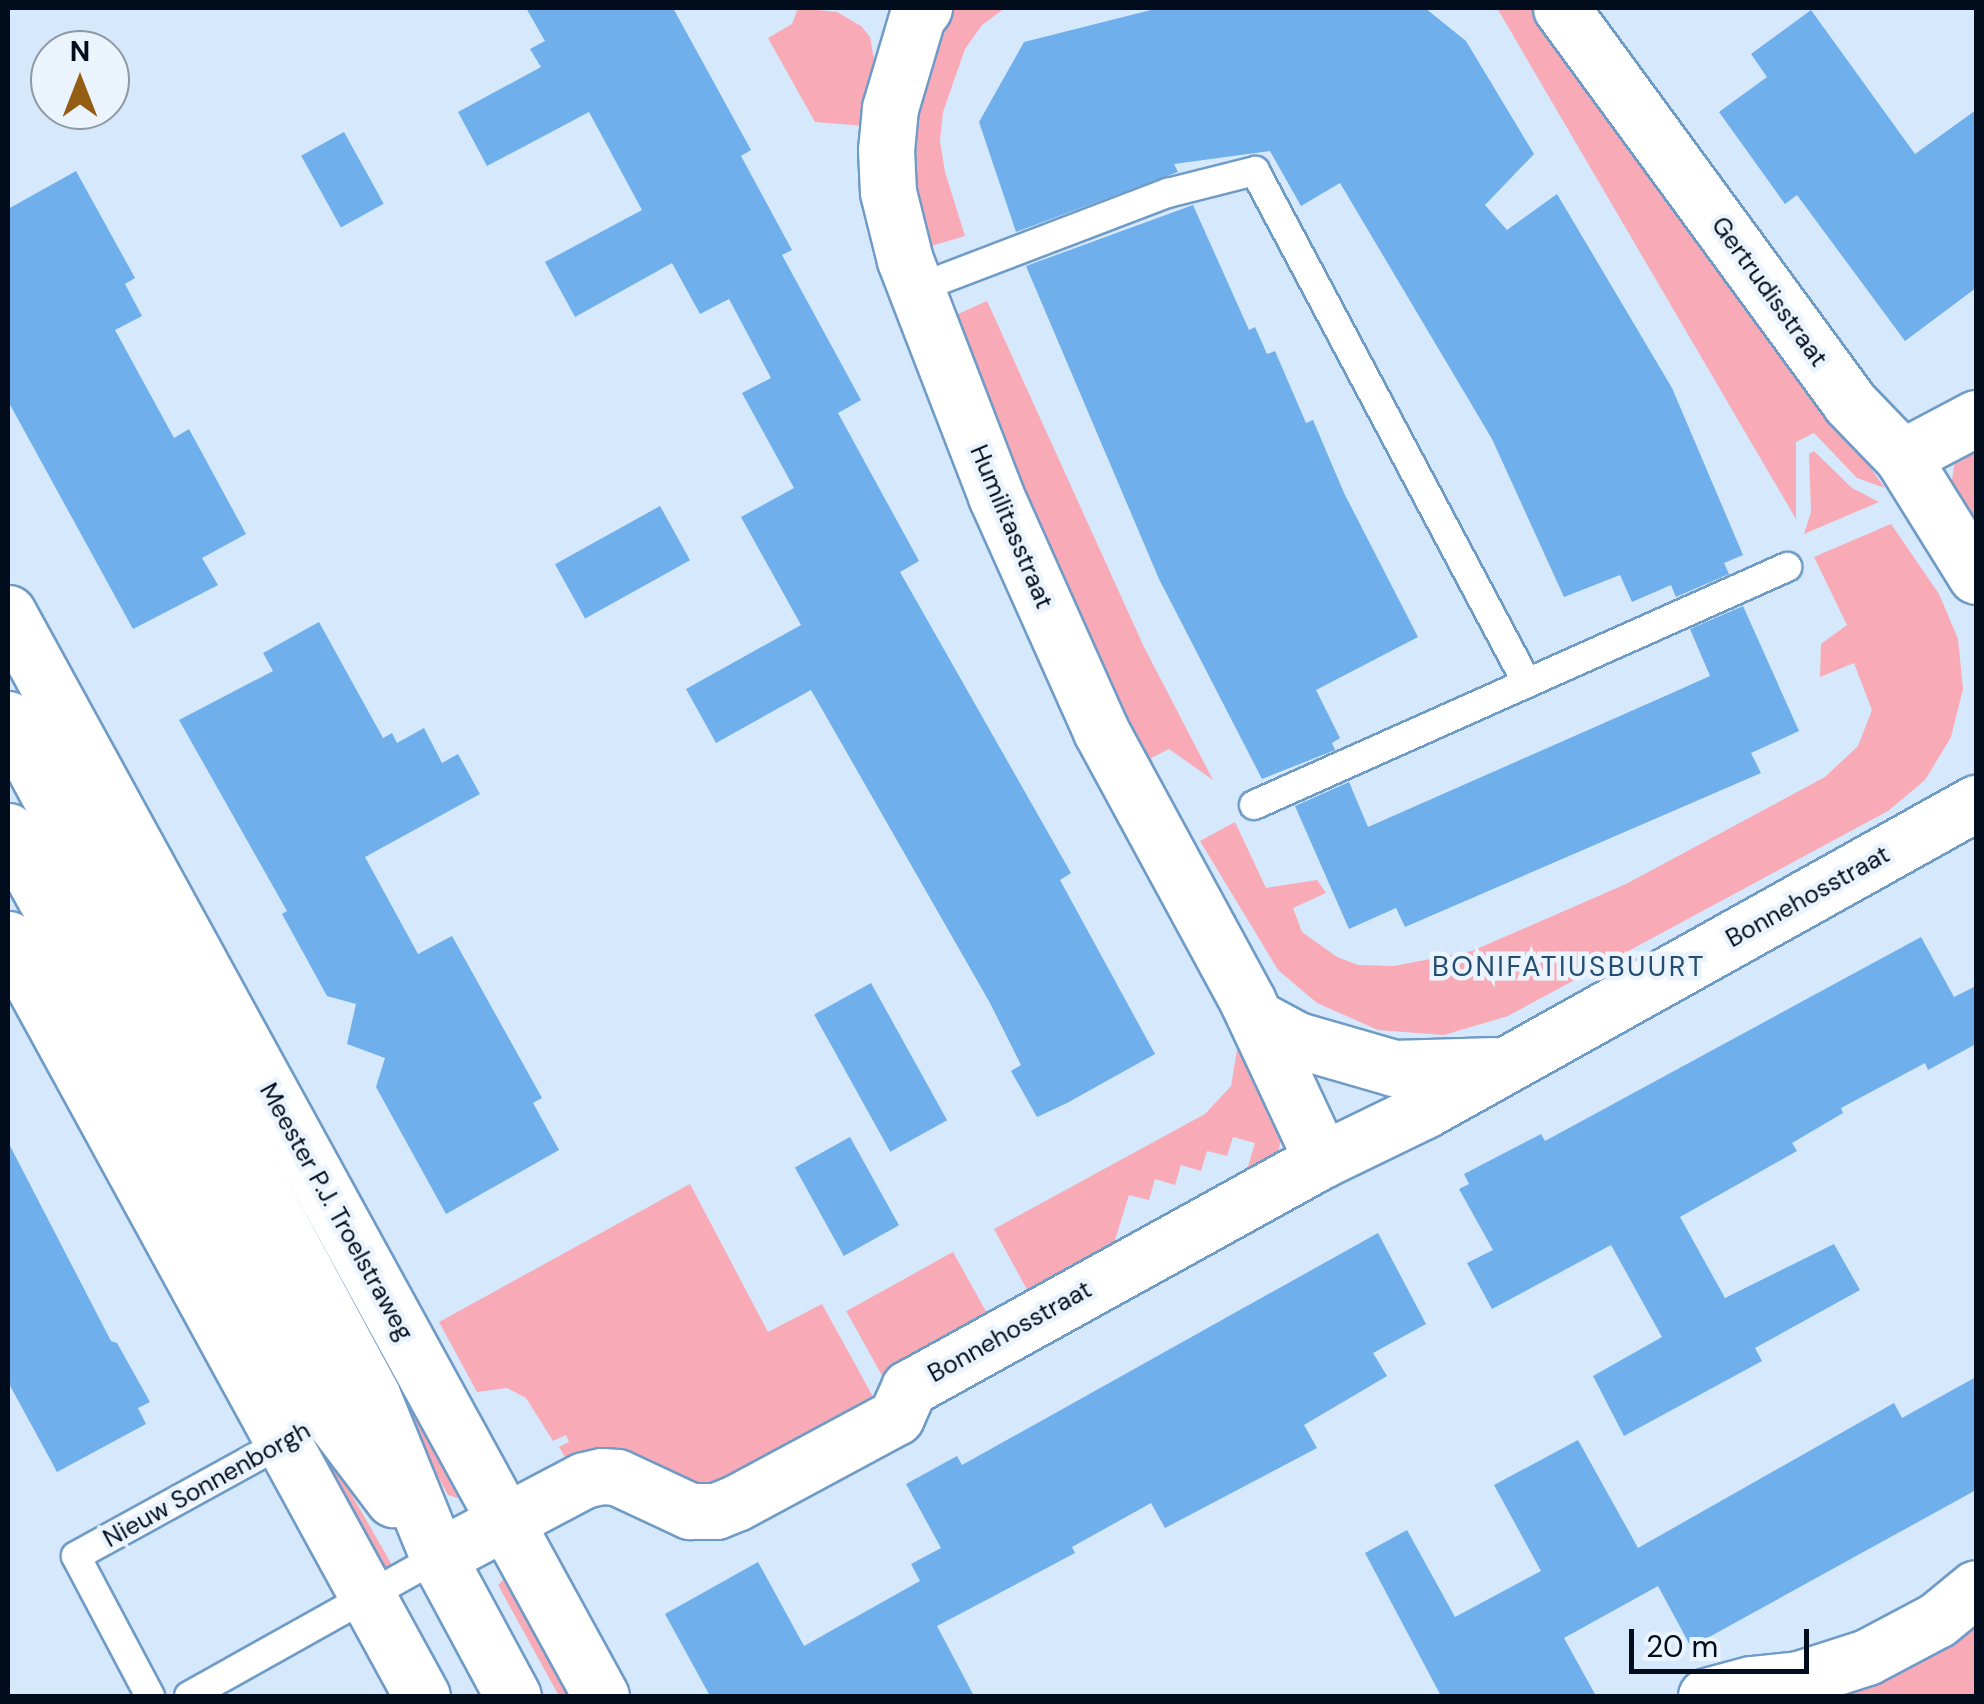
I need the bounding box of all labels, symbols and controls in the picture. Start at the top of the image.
north arrow [30,30,130,130]
text: N [70,33,90,70]
street label: Gertrudisstraat [1705,211,1833,373]
street label: Humilitasstraat [963,441,1059,613]
street label: Bonnehosstraat [1721,840,1895,954]
district label: BONIFATIUSBUURT [1432,950,1706,984]
street label: Meester P.J. Troelstraweg [253,1078,419,1346]
street label: Bonnehosstraat [923,1275,1097,1389]
street label: Nieuw Sonnenborgh [98,1416,316,1554]
scale bar [1634,1609,1814,1671]
text: 20 m [1646,1627,1718,1666]

